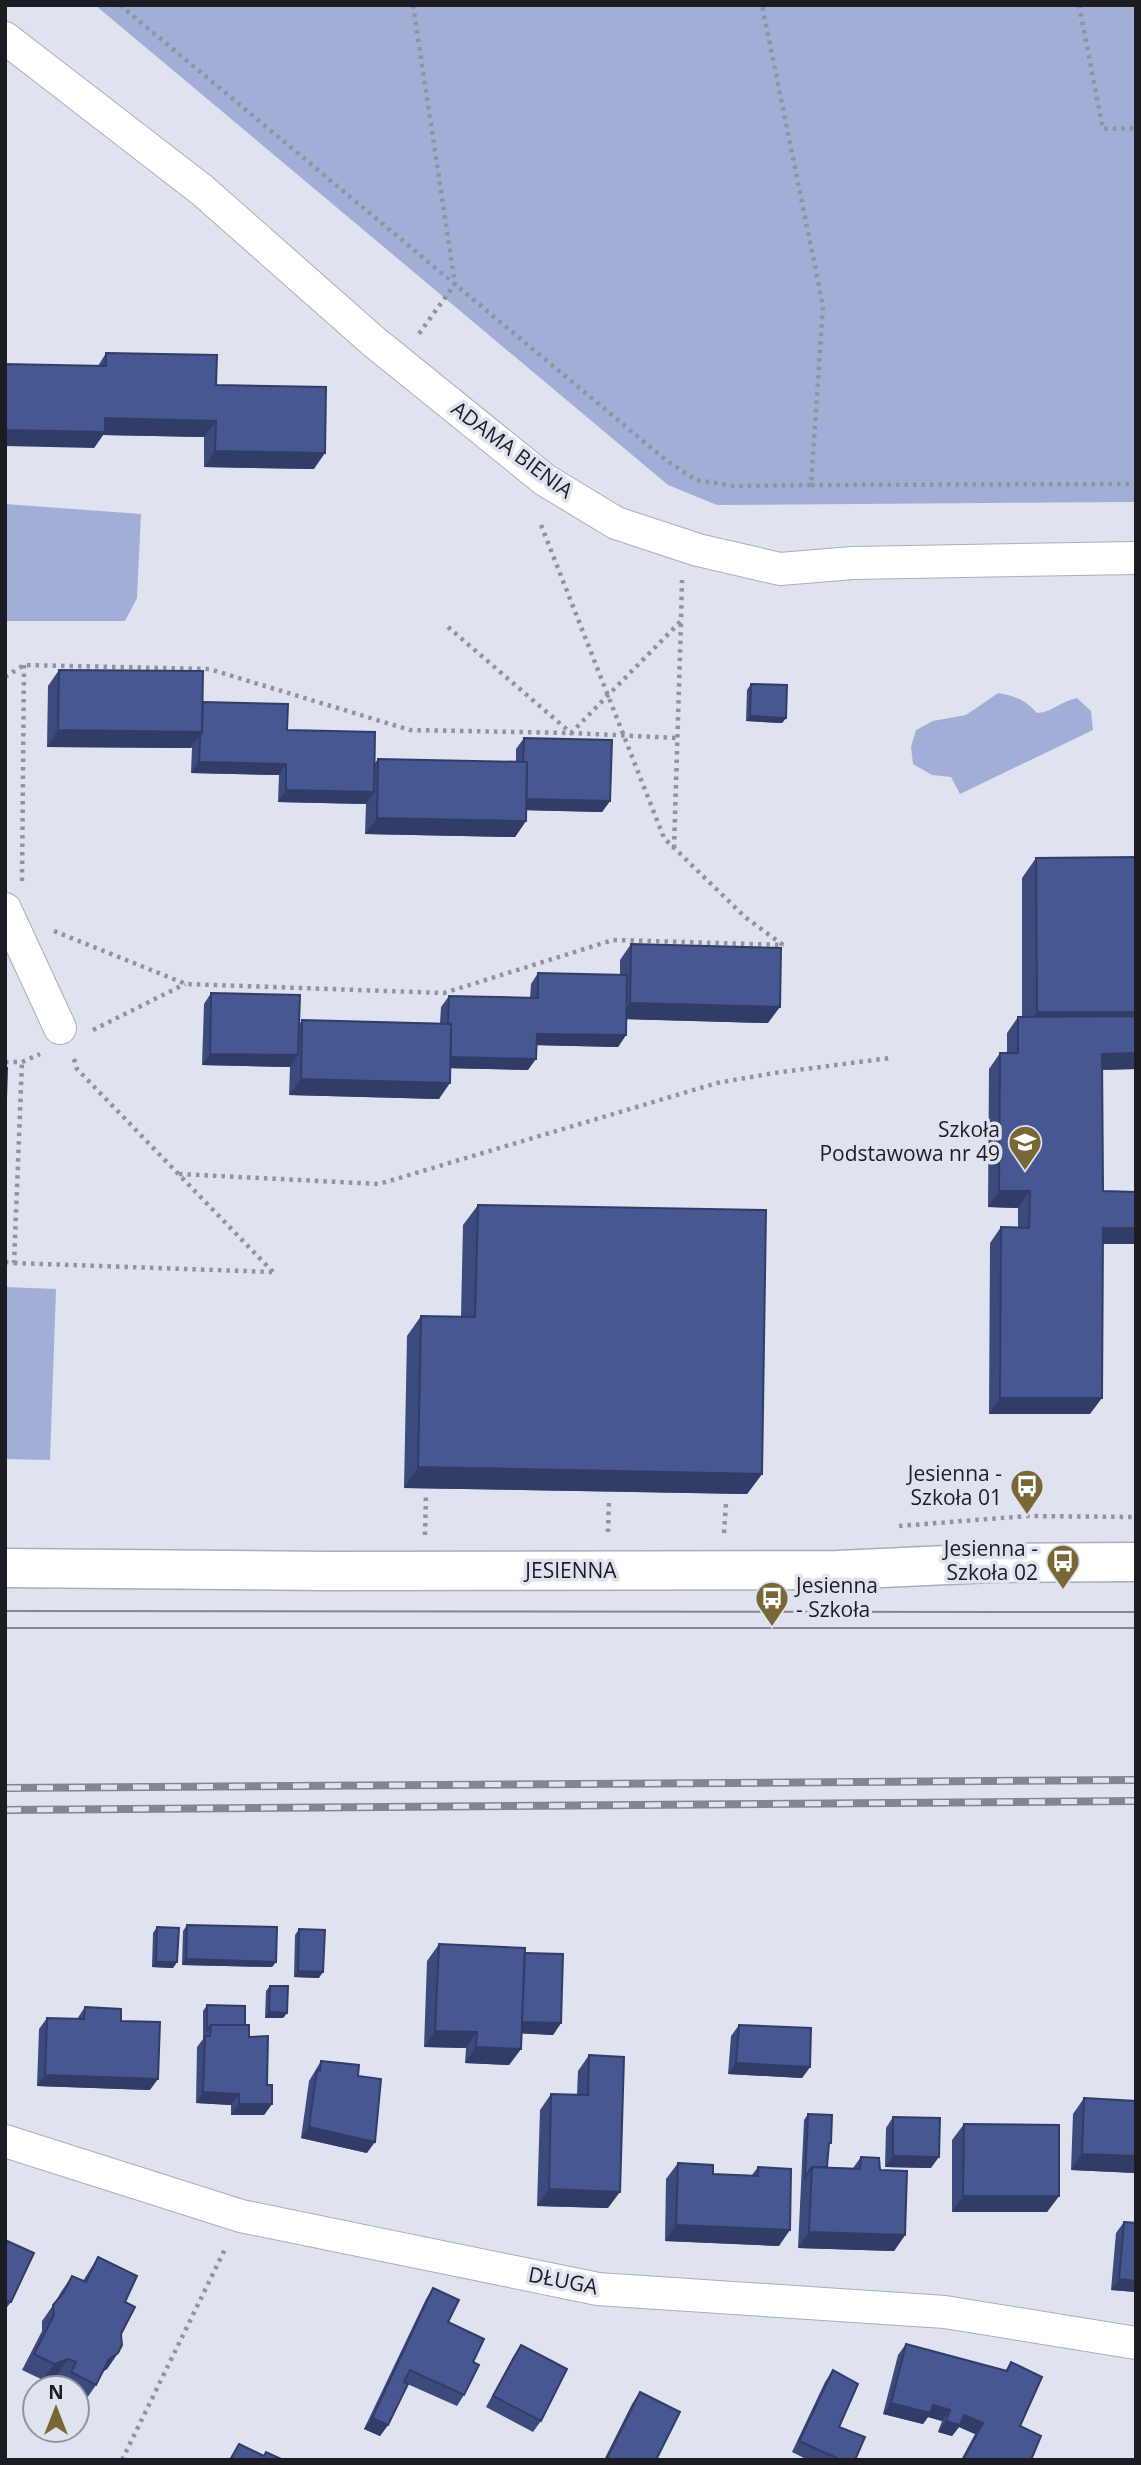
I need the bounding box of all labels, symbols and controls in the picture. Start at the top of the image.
street label: ADAMA BIENIA [446,394,580,505]
place label: Szkoła Podstawowa nr 49 [819,1115,1000,1167]
school or university icon: Szkoła Podstawowa nr 49 [1006,1123,1044,1172]
place label: Jesienna - Szkoła 01 [906,1459,1002,1511]
bus stop icon: Jesienna - Szkoła 01 [1008,1467,1046,1516]
place label: Jesienna - Szkoła 02 [942,1534,1038,1586]
bus stop icon: Jesienna - Szkoła 02 [1044,1542,1082,1591]
street label: JESIENNA [523,1556,617,1584]
place label: Jesienna - Szkoła [794,1571,878,1623]
bus stop icon: Jesienna - Szkoła [753,1579,791,1628]
street label: DŁUGA [526,2260,601,2301]
north arrow [21,2374,91,2444]
text: N [48,2379,64,2405]

